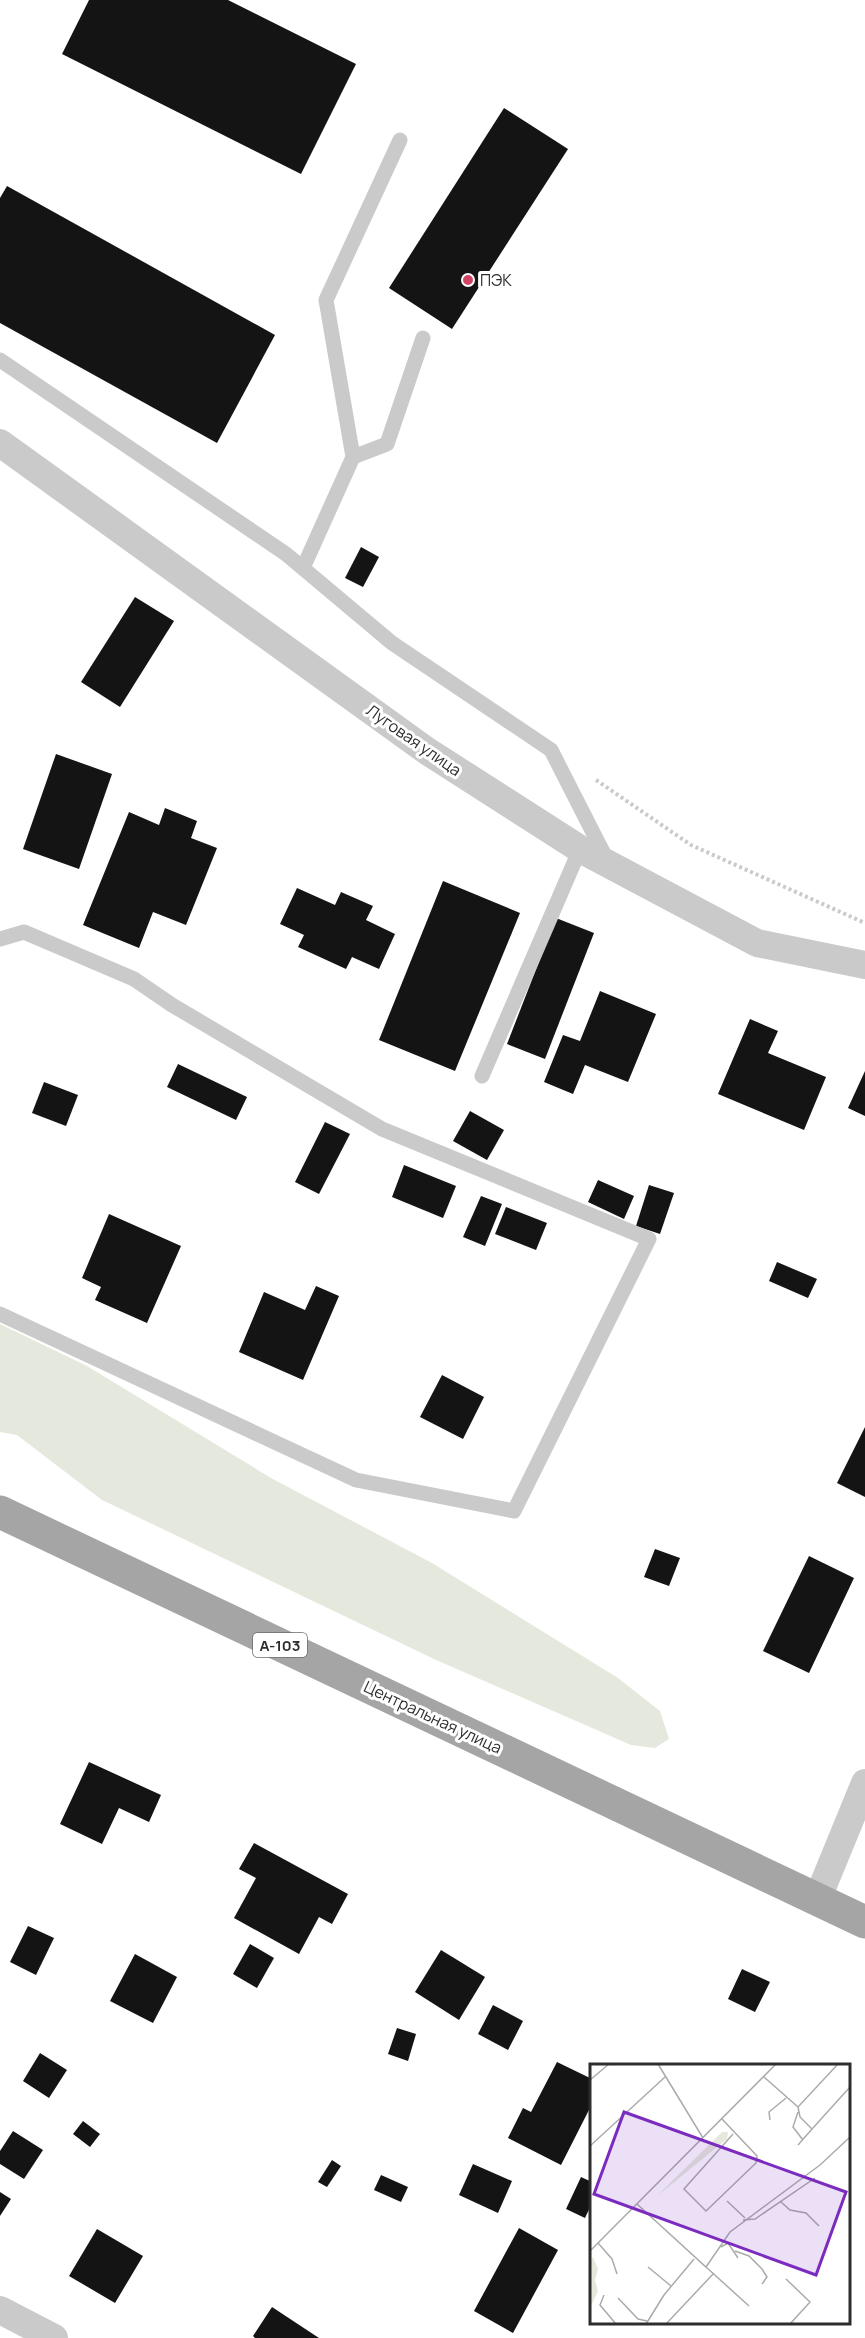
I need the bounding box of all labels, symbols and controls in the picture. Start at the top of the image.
place label: ПЭК [480,269,512,291]
marker: ПЭК [461,273,475,287]
street label: Луговая улица [362,699,466,781]
road number: А-103 [253,1633,307,1657]
street label: Центральная улица [360,1675,506,1759]
inset map [590,2064,850,2323]

